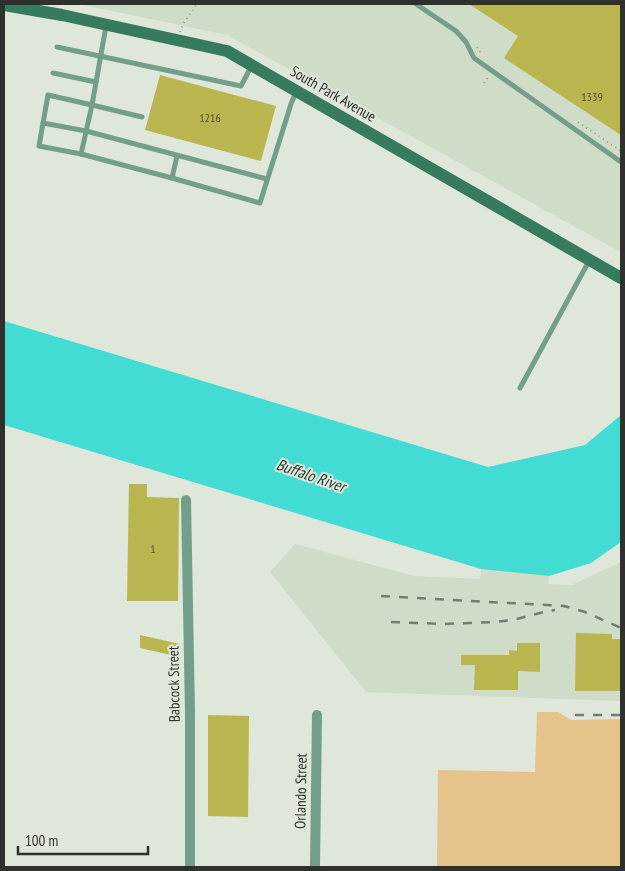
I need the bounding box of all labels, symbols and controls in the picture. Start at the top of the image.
street label: South Park Avenue [287,61,380,126]
house number: 1339 [581,89,603,104]
house number: 1216 [199,110,221,125]
water label: Buffalo River [274,454,351,497]
house number: 1 [150,541,156,556]
street label: Babcock Street [163,646,184,722]
street label: Orlando Street [290,753,311,829]
scale bar [18,824,148,856]
text: 100 m [25,831,58,850]

